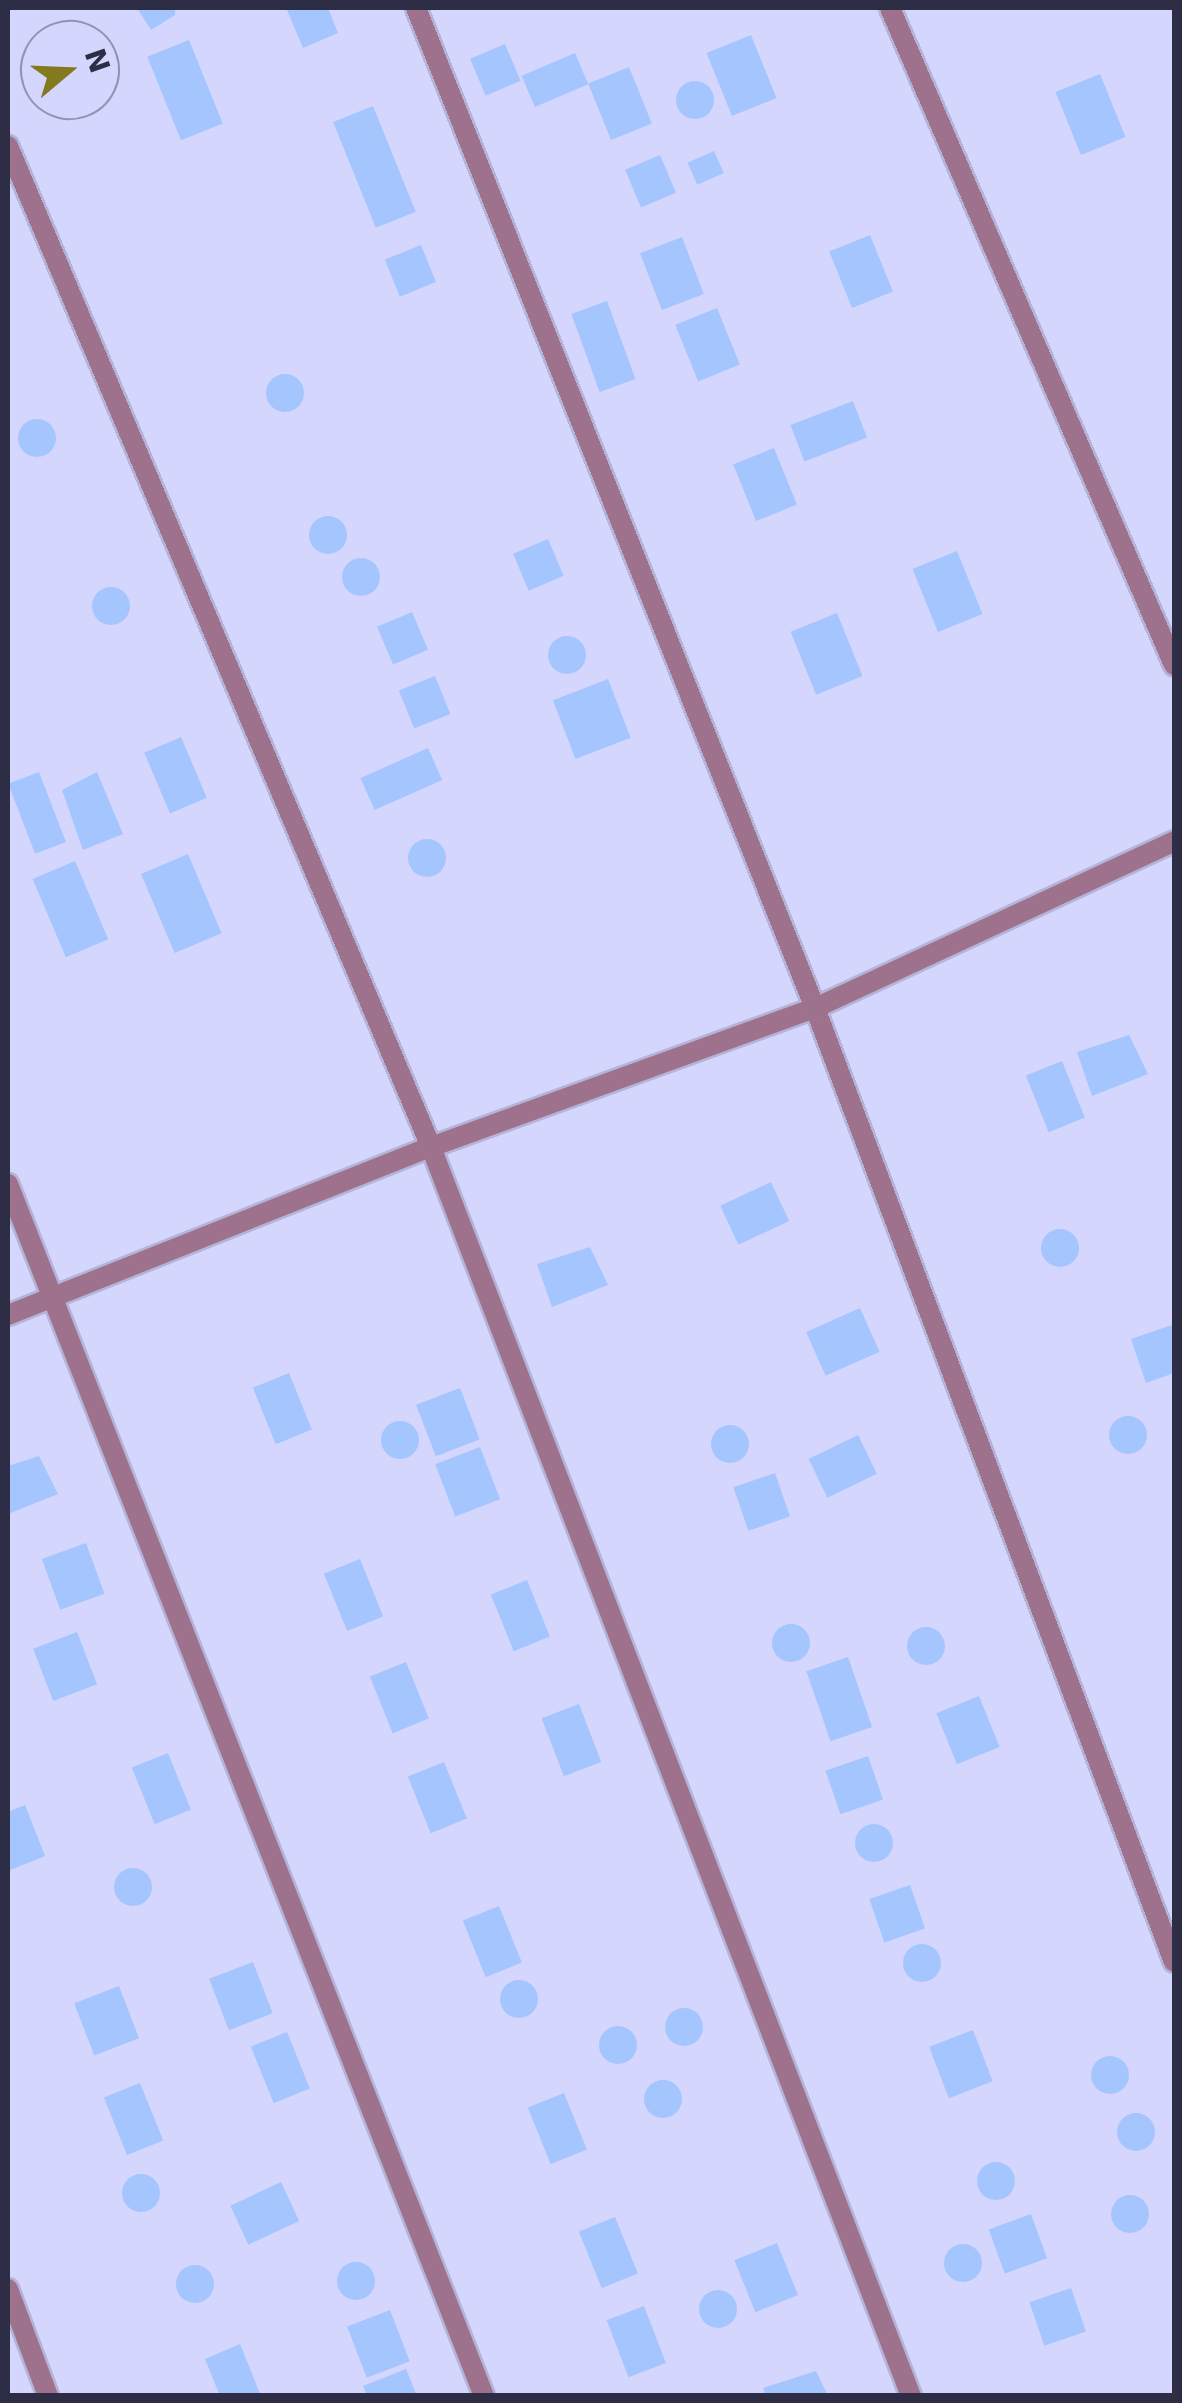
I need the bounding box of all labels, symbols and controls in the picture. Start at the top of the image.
north arrow [20,20,120,120]
text: N [78,44,116,77]

